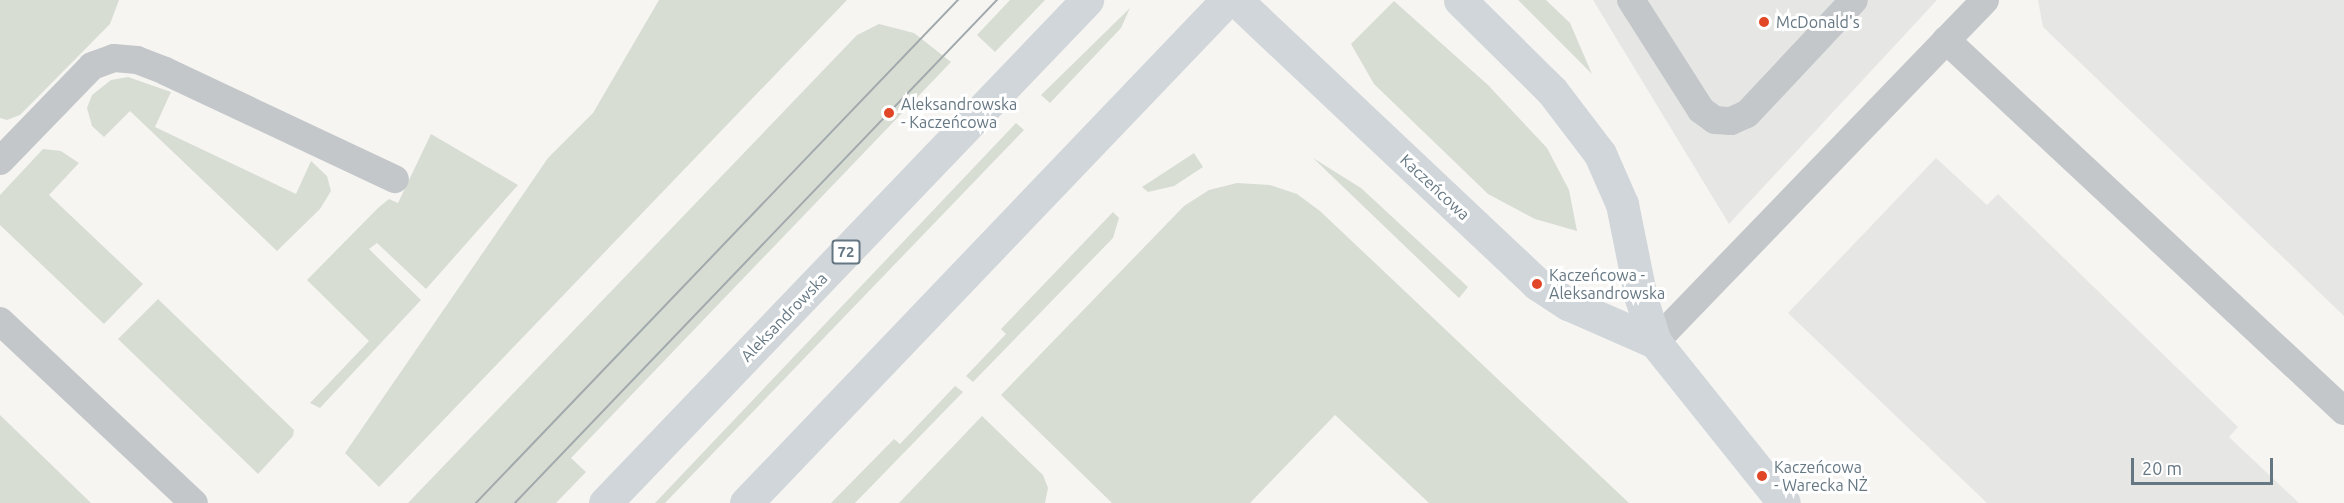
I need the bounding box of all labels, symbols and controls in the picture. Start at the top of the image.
place label: McDonald's [1776,12,1860,32]
marker: McDonald's [1757,15,1771,29]
place label: Aleksandrowska - Kaczeńcowa [901,94,1017,132]
marker: Aleksandrowska - Kaczeńcowa [882,106,896,120]
street label: Kaczeńcowa [1396,150,1474,224]
road number: 72 [831,240,861,264]
place label: Kaczeńcowa - Aleksandrowska [1549,265,1665,303]
street label: Aleksandrowska [737,269,831,365]
marker: Kaczeńcowa - Aleksandrowska [1530,277,1544,291]
scale bar [2134,446,2276,484]
place label: Kaczeńcowa - Warecka NŻ [1774,457,1868,495]
text: 20 m [2142,458,2182,478]
marker: Kaczeńcowa - Warecka NŻ [1755,469,1769,483]

